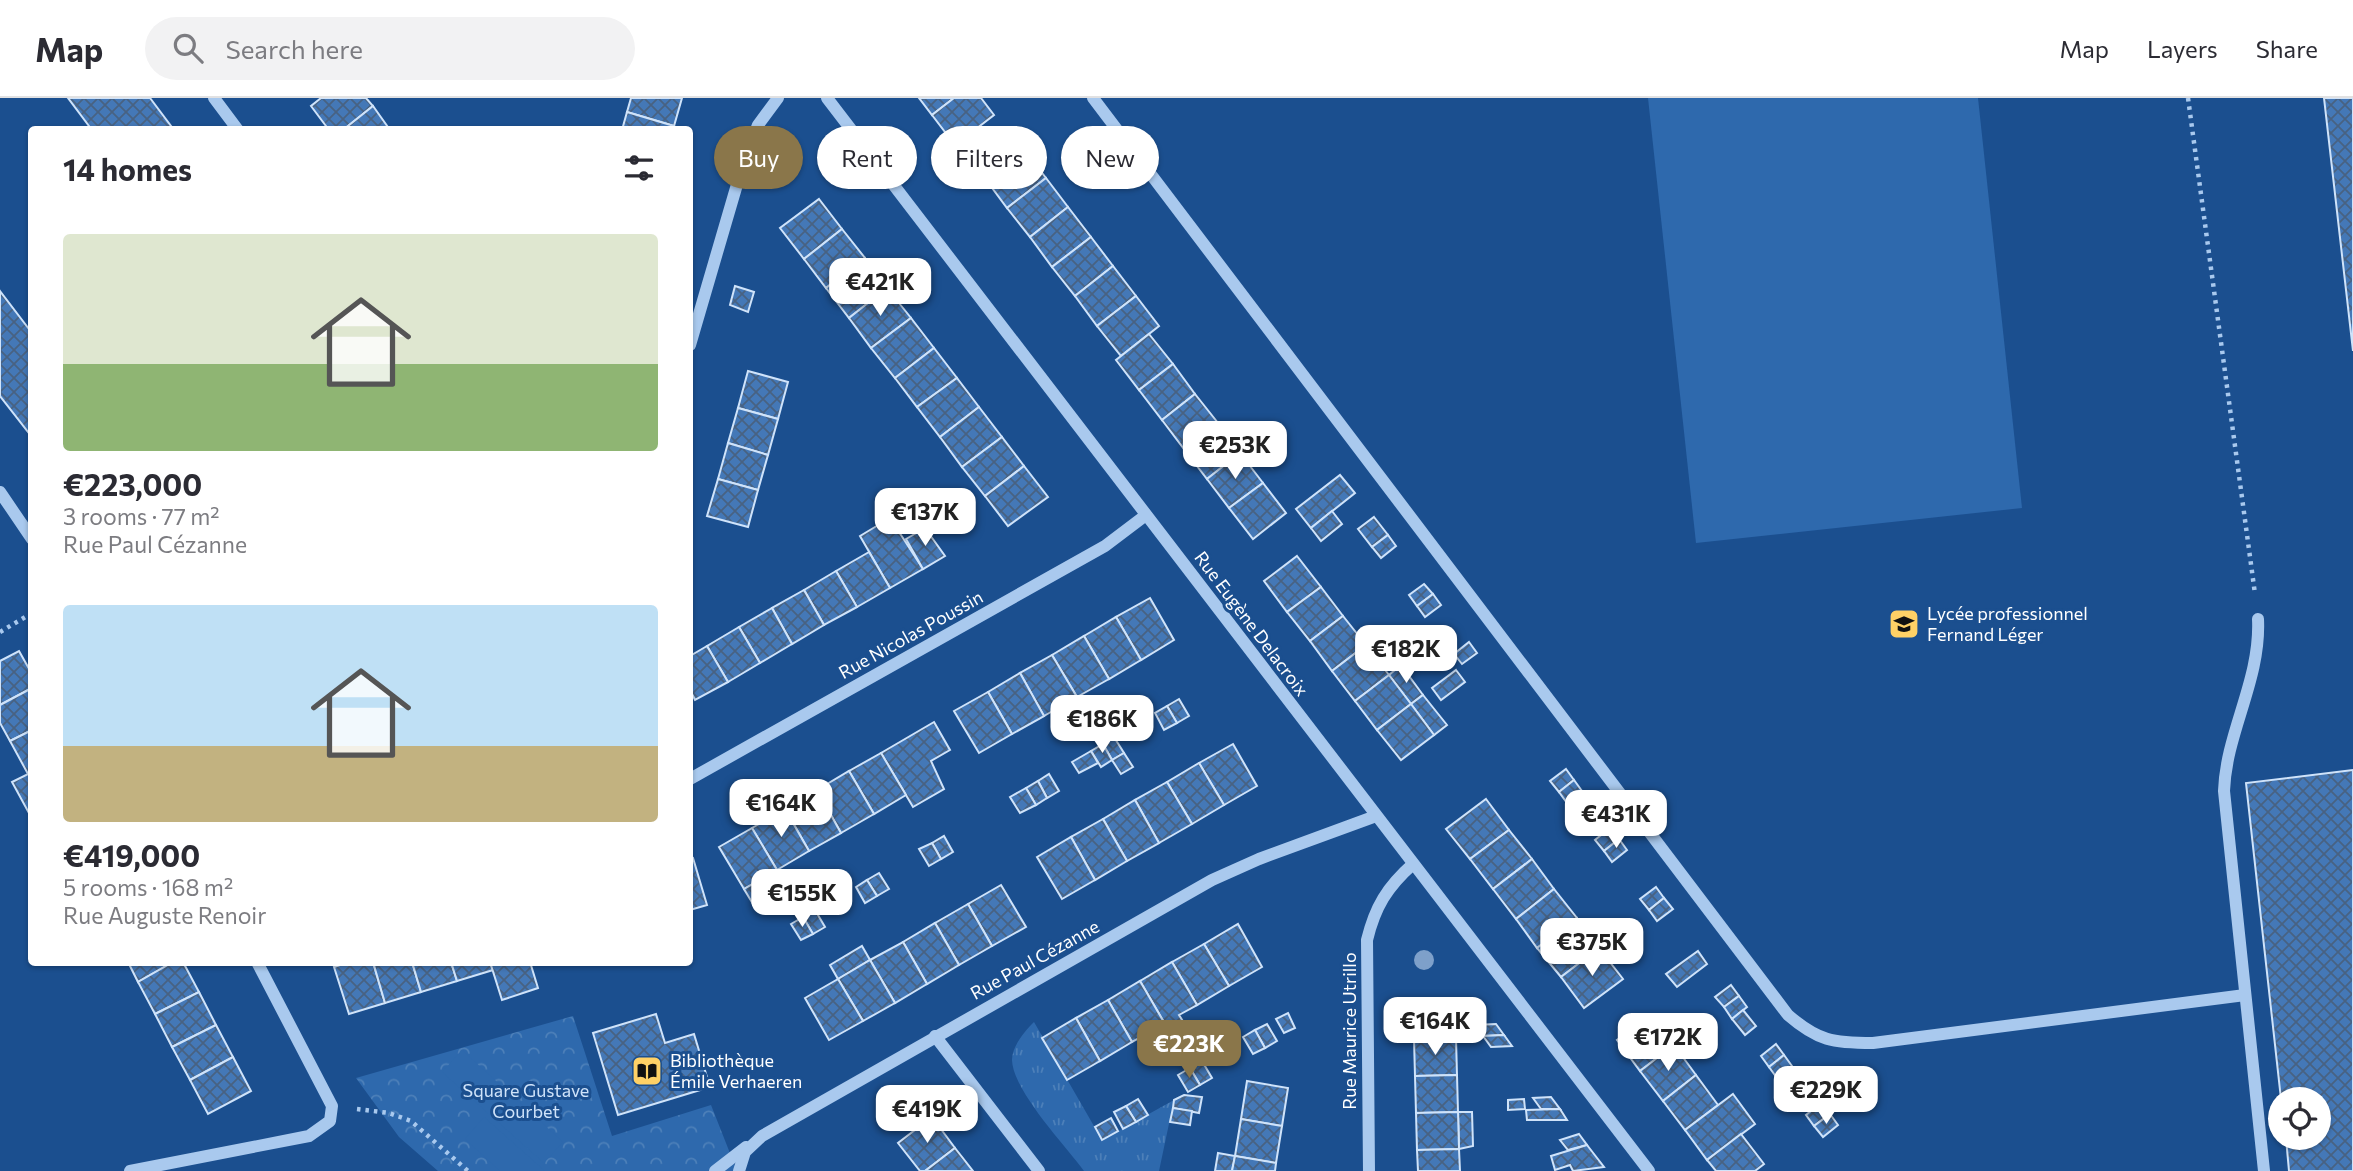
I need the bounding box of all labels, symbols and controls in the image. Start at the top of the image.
search box [145,17,635,80]
text: Map [35,28,103,69]
icon: search [169,29,207,67]
text: Search here [225,33,363,64]
text: Map [2060,34,2109,63]
text: Layers [2147,34,2218,63]
text: Share [2256,34,2318,63]
chip: Buy [714,126,803,189]
chip: Rent [817,126,917,189]
chip: Filters [931,126,1047,189]
chip: New [1061,126,1159,189]
icon: filters [620,149,658,187]
text: 14 homes [63,150,192,187]
pin: €421K [831,258,929,318]
text: €421K [845,267,915,295]
icon: home [298,279,424,405]
pin: €253K [1186,422,1284,481]
text: €253K [1199,430,1271,458]
text: €223,000 [63,465,202,502]
pin: €137K [876,489,974,548]
text: €137K [891,497,959,525]
text: 3 rooms · 77 m² [63,502,220,530]
text: Rue Paul Cézanne [63,530,247,558]
street label: Rue Eugène Delacroix [1190,547,1314,700]
street label: Rue Nicolas Poussin [835,585,986,683]
place label: Lycée professionnel Fernand Léger [1927,602,2088,645]
school or university icon: Lycée professionnel Fernand Léger [1887,607,1921,641]
pin: €182K [1357,626,1455,685]
text: €182K [1371,634,1441,662]
icon: home [298,650,424,776]
pin: €186K [1053,696,1151,755]
text: €186K [1066,704,1138,732]
pin: €164K [732,780,830,839]
text: €164K [746,788,816,816]
pin: €431K [1567,790,1665,850]
text: €431K [1581,799,1651,827]
text: €419,000 [63,836,200,873]
pin: €155K [753,870,851,929]
text: 5 rooms · 168 m² [63,873,233,901]
text: €155K [767,878,837,906]
text: Rue Auguste Renoir [63,901,266,929]
street label: Rue Paul Cézanne [966,915,1103,1004]
pin: €375K [1543,918,1641,978]
text: €375K [1556,927,1628,955]
street label: Rue Maurice Utrillo [1338,952,1360,1110]
pin: €164K [1386,998,1484,1057]
text: €164K [1400,1006,1470,1034]
pin: €172K [1619,1014,1717,1073]
pin: €223K [1140,1020,1238,1080]
text: €172K [1634,1022,1702,1050]
text: €223K [1153,1029,1225,1057]
place label: Bibliothèque Émile Verhaeren [670,1049,802,1092]
library icon: Bibliothèque Émile Verhaeren [630,1054,664,1088]
pin: €229K [1777,1066,1875,1126]
text: €229K [1790,1075,1862,1103]
park label: Square Gustave Courbet [463,1079,589,1122]
pin: €419K [878,1086,976,1145]
map controls [2268,1087,2331,1150]
button: locate [2268,1087,2331,1150]
text: €419K [892,1094,962,1122]

